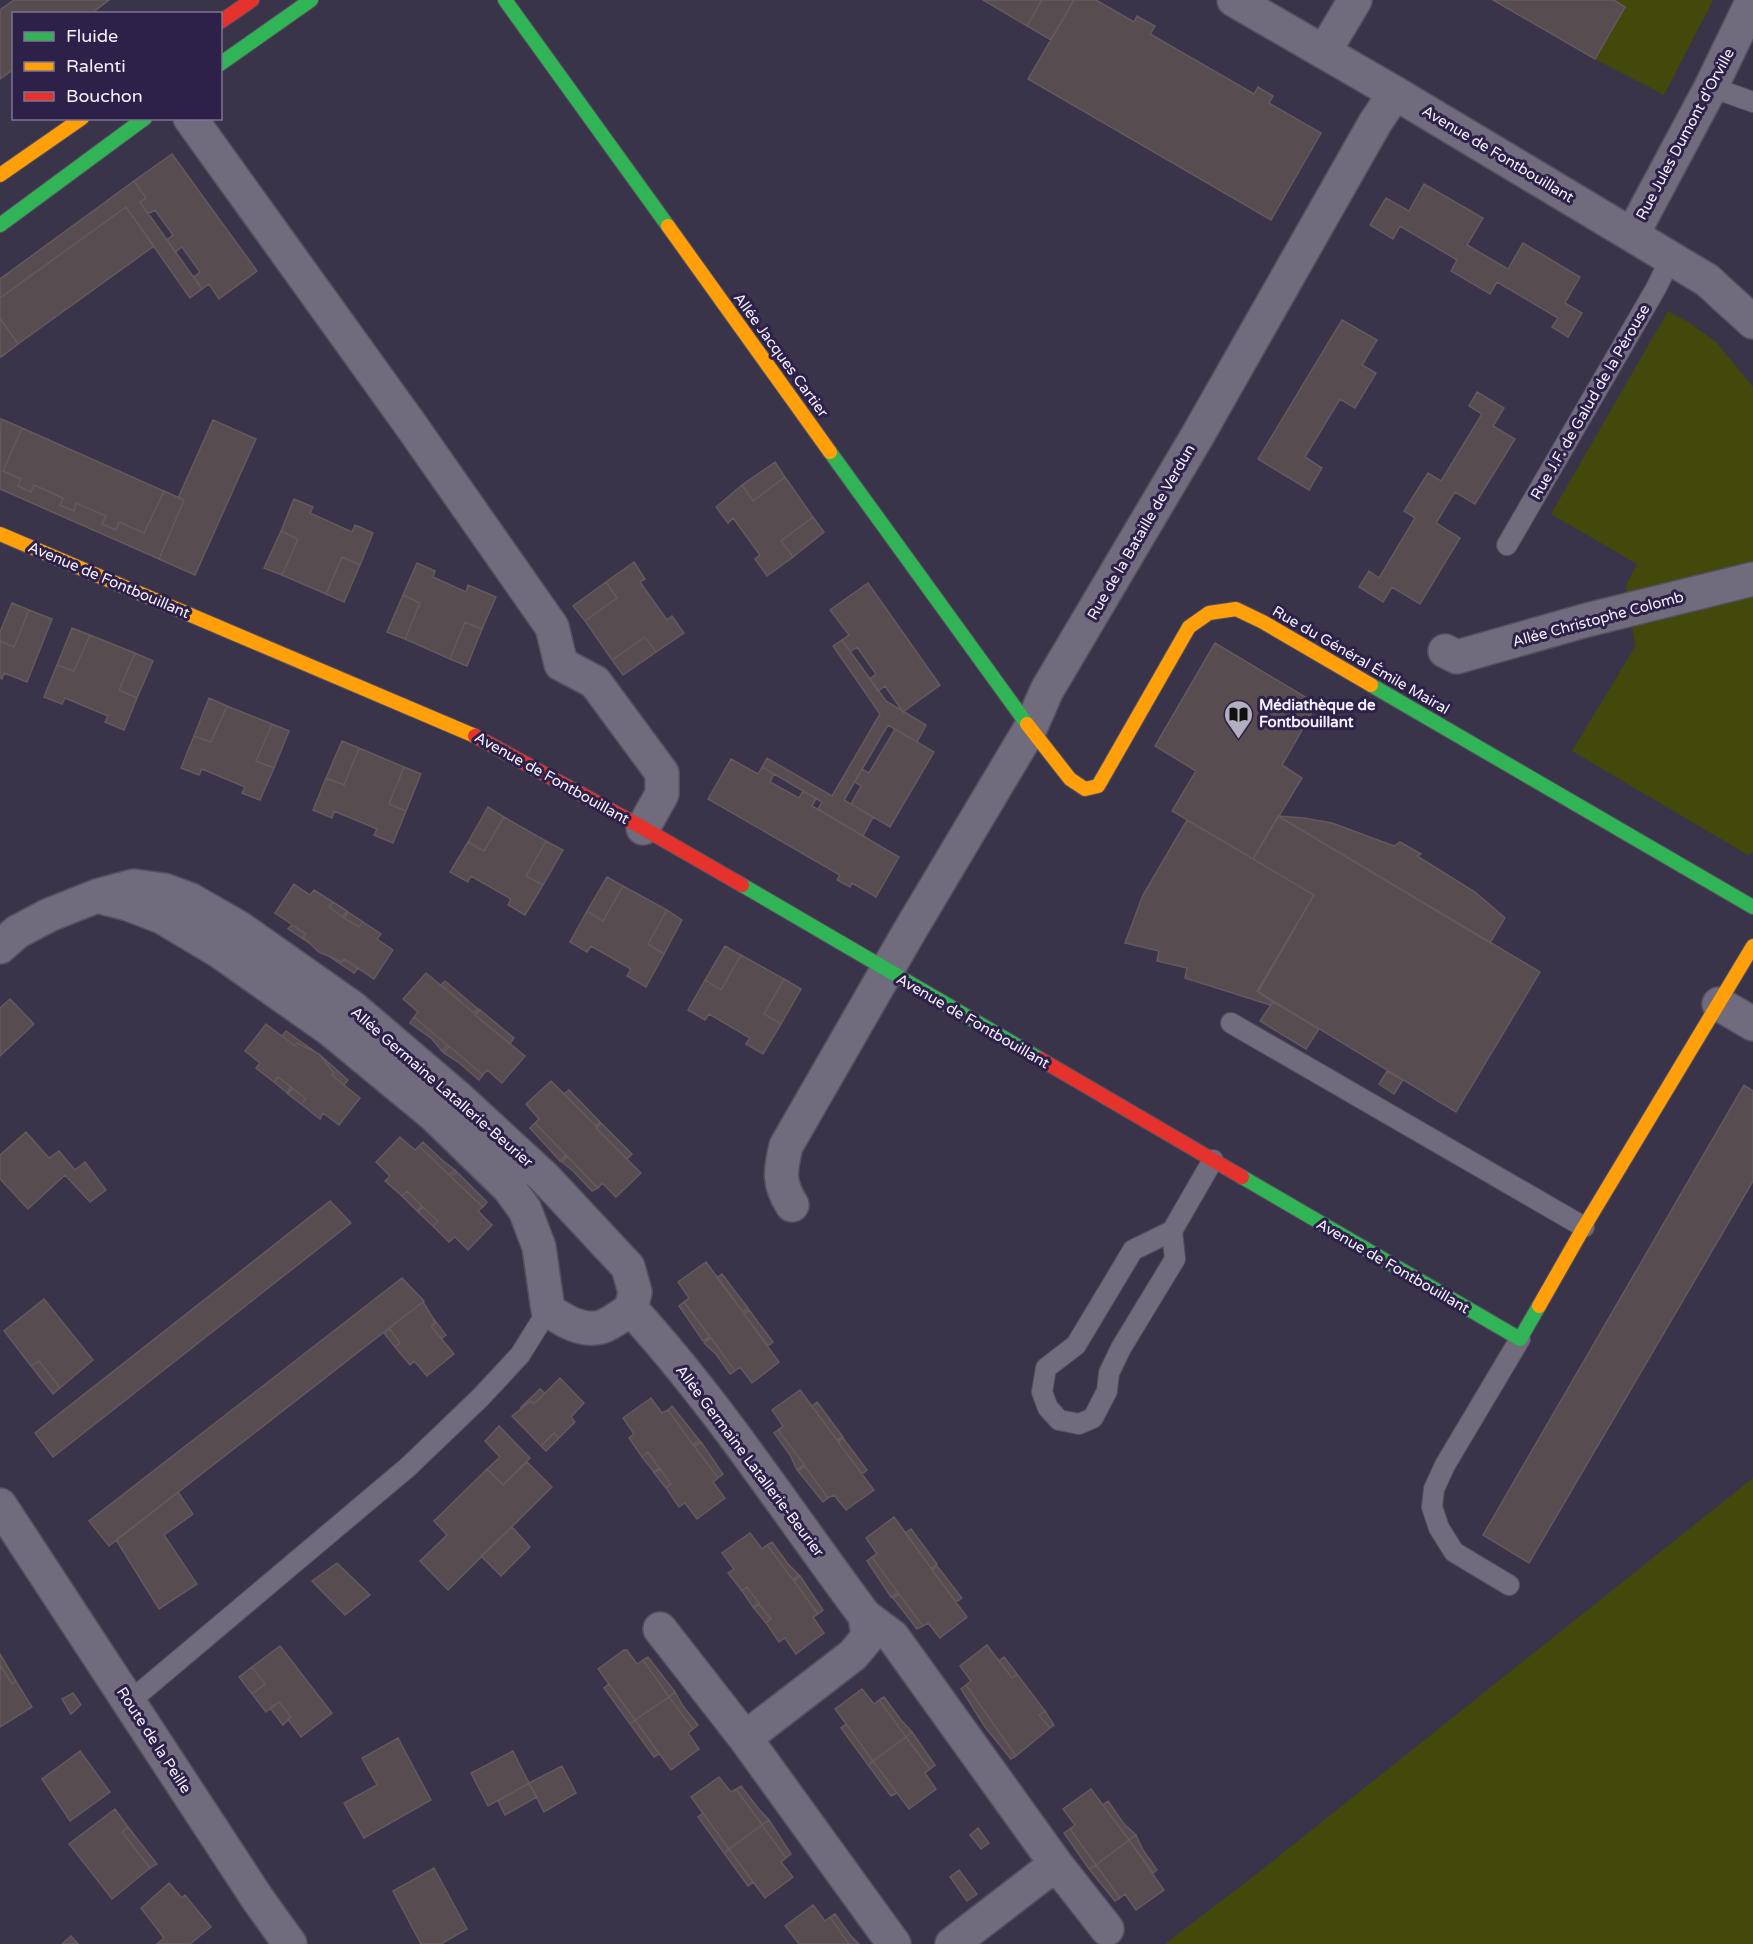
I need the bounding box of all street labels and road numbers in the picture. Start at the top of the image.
street label: Rue Jules Dumont d'Orville [1632,45,1738,223]
street label: Avenue de Fontbouillant [1419,102,1577,207]
street label: Allée Jacques Cartier [730,289,832,421]
street label: Rue J.F. de Galud de la Pérouse [1527,301,1653,503]
street label: Rue de la Bataille de Verdun [1083,441,1199,623]
street label: Avenue de Fontbouillant [25,538,193,622]
street label: Allée Christophe Colomb [1510,587,1686,651]
street label: Rue du Général Émile Mairal [1269,602,1453,718]
street label: Avenue de Fontbouillant [472,728,633,828]
street label: Avenue de Fontbouillant [893,970,1053,1072]
street label: Allée Germaine Latallerie-Beurier [347,1003,537,1171]
street label: Avenue de Fontbouillant [1313,1215,1473,1317]
street label: Allée Germaine Latallerie-Beurier [672,1362,828,1561]
street label: Route de la Peille [113,1684,195,1796]

